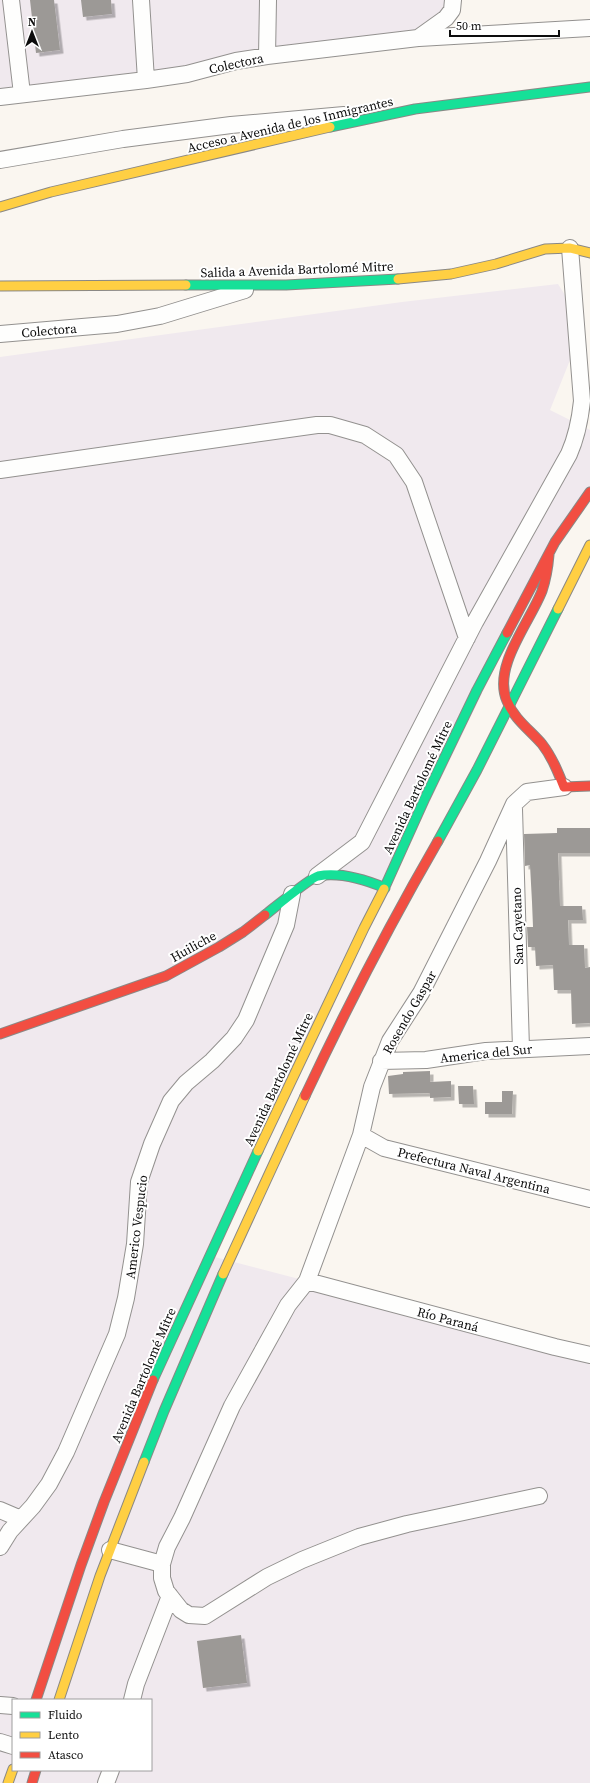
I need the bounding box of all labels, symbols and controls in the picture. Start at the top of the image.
north arrow [12,12,52,52]
scale bar [450,12,559,38]
text: N [28,15,36,30]
text: 50 m [456,18,482,34]
street label: Colectora [207,49,265,78]
street label: Acceso a Avenida de los Inmigrantes [186,92,395,156]
street label: Salida a Avenida Bartolomé Mitre [200,258,394,281]
street label: Colectora [21,320,78,341]
street label: Avenida Bartolomé Mitre [379,717,456,857]
street label: San Cayetano [508,887,527,965]
street label: Huiliche [167,927,219,966]
street label: Rosendo Gaspar [379,967,440,1057]
street label: Avenida Bartolomé Mitre [240,1009,317,1149]
street label: America del Sur [439,1040,534,1067]
street label: Prefectura Naval Argentina [396,1143,552,1198]
street label: Americo Vespucio [122,1174,151,1280]
street label: Río Paraná [415,1303,481,1336]
street label: Avenida Bartolomé Mitre [107,1305,180,1445]
legend [12,1699,152,1771]
text: Fluido [48,1707,83,1723]
text: Lento [48,1727,79,1743]
text: Atasco [48,1747,84,1763]

